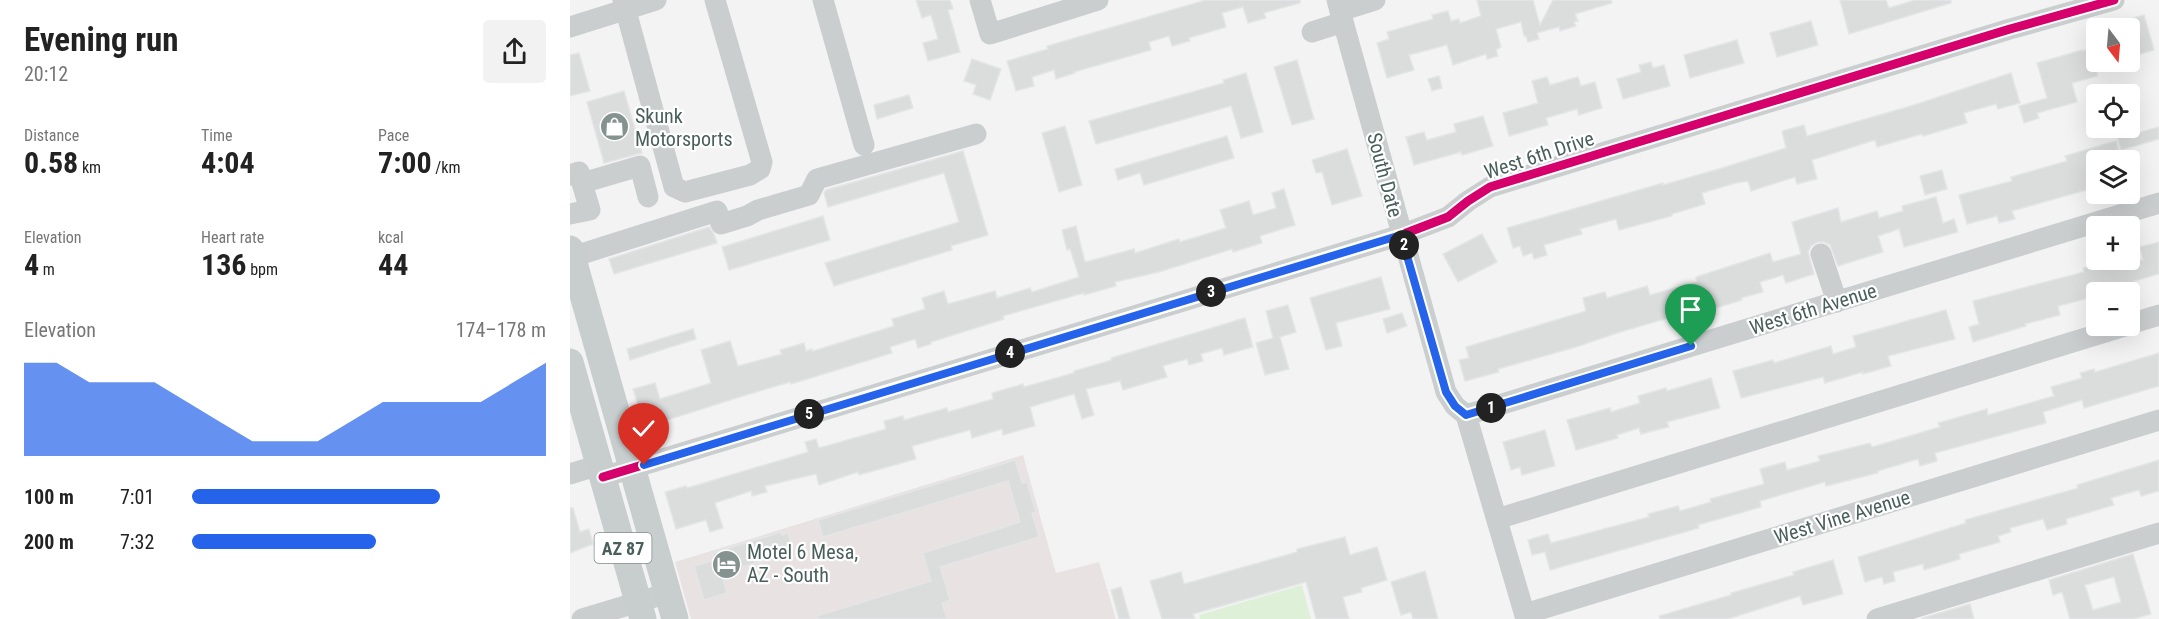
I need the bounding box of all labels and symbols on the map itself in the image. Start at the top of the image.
north arrow [2086,18,2140,72]
place label: Skunk Motorsports [635,104,733,151]
shop icon: Skunk Motorsports [598,111,630,143]
street label: West 6th Drive [1481,126,1597,184]
street label: South Date [1362,130,1408,220]
pin: 2 [1389,230,1419,260]
pin: 3 [1196,277,1226,307]
street label: West 6th Avenue [1747,278,1879,340]
pin [1665,284,1716,346]
pin: 4 [995,338,1025,368]
pin: 1 [1476,393,1506,423]
pin: 5 [794,399,824,429]
pin [618,403,669,465]
street label: West Vine Avenue [1771,485,1913,549]
road number: AZ 87 [595,533,652,563]
place label: Motel 6 Mesa, AZ - South [747,540,858,587]
hotel icon: Motel 6 Mesa, AZ - South [710,548,742,580]

